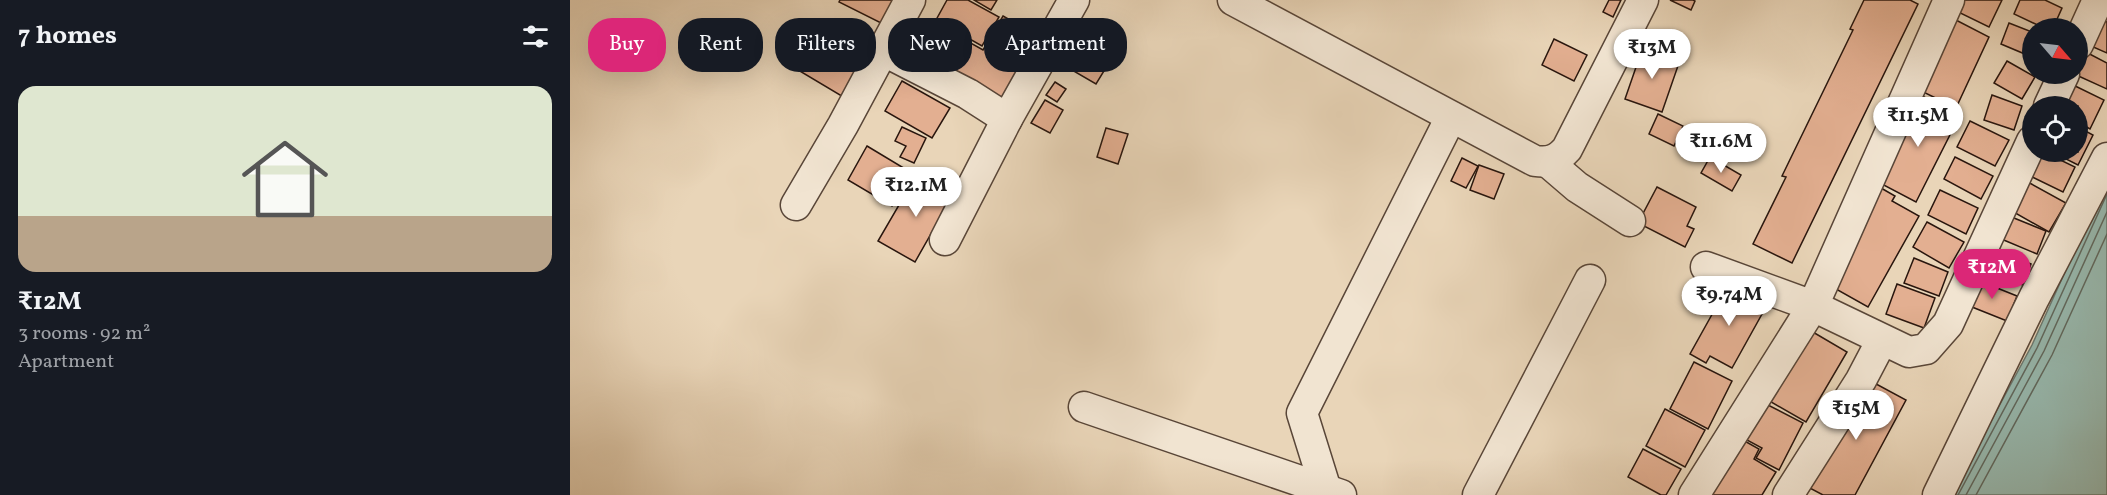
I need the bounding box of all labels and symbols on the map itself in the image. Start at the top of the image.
north arrow [2022,18,2088,84]
pin: ₹13M [1616,29,1688,80]
pin: ₹11.5M [1869,97,1967,148]
pin: ₹11.6M [1672,123,1770,174]
pin: ₹12.1M [867,167,965,218]
pin: ₹12M [1956,249,2028,300]
pin: ₹9.74M [1680,276,1778,327]
pin: ₹15M [1820,390,1892,441]

